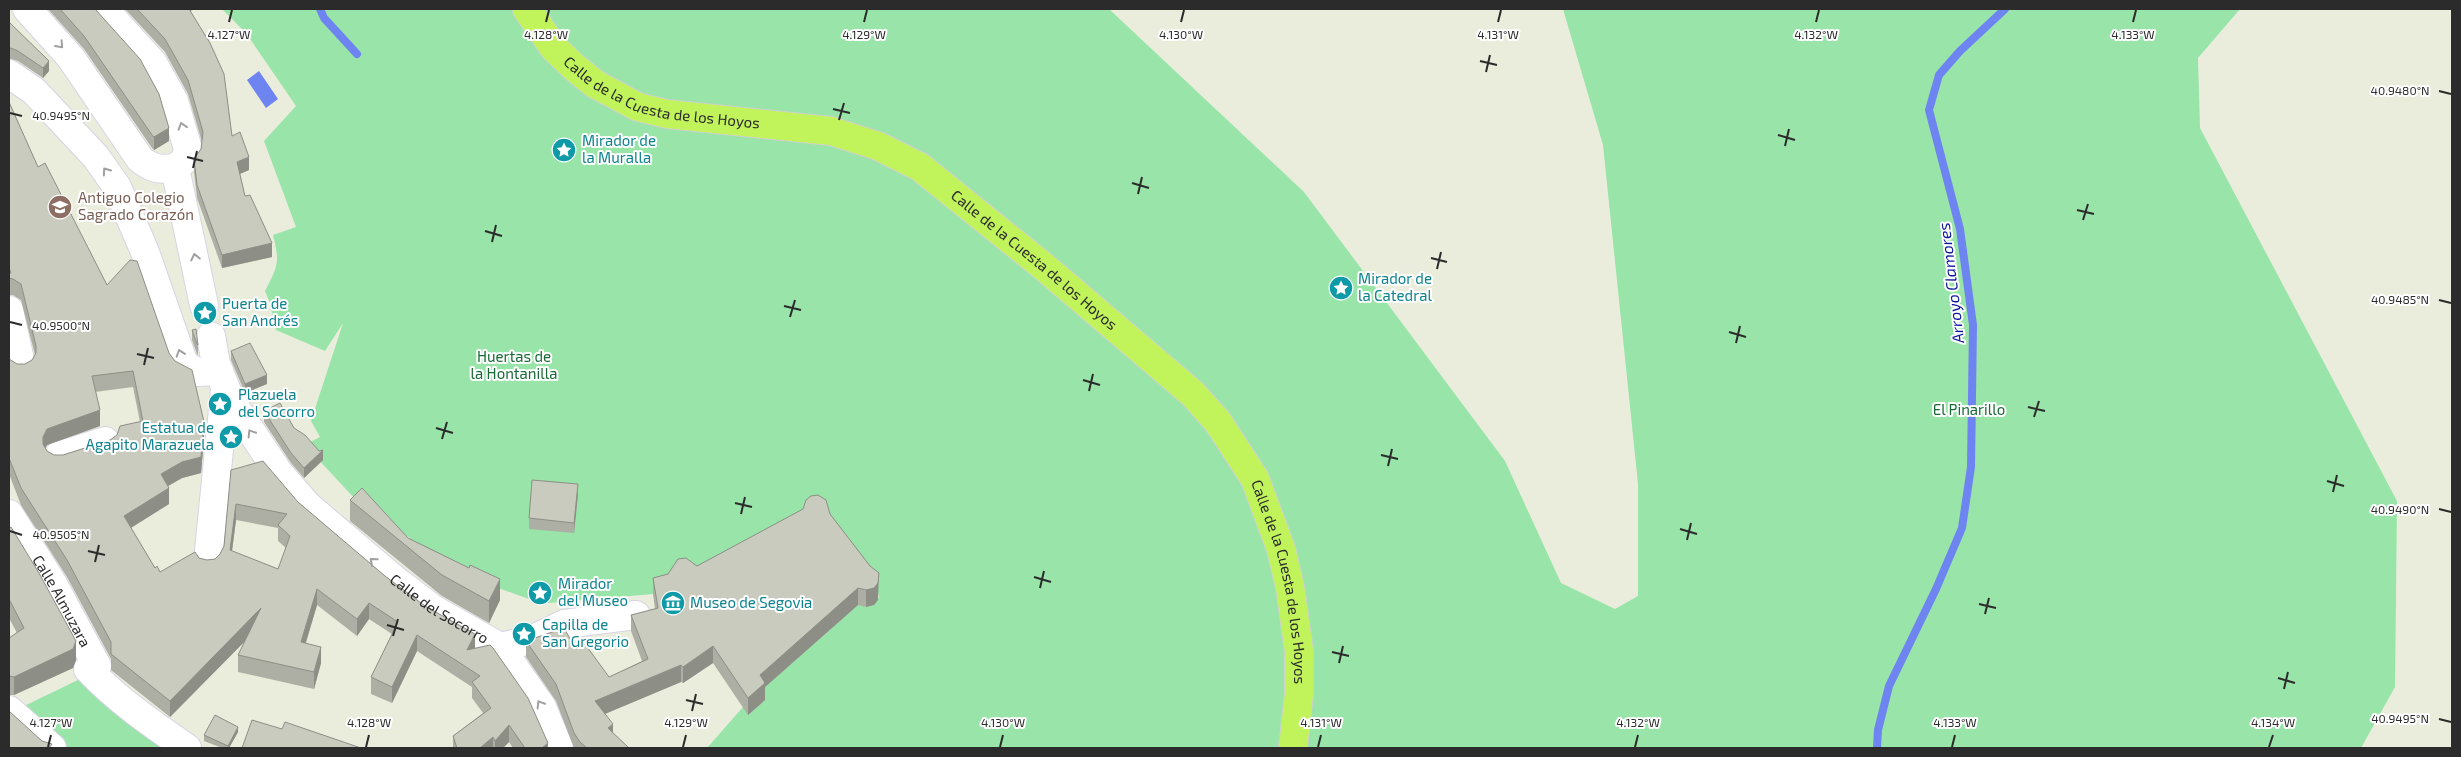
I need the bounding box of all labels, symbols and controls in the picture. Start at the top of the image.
text: 4.127°W [207,27,251,41]
text: 4.128°W [524,27,568,41]
text: 4.129°W [842,27,886,41]
text: 4.130°W [1159,27,1203,41]
text: 4.131°W [1477,27,1519,41]
text: 4.132°W [1794,27,1838,41]
text: 4.133°W [2111,27,2155,41]
one-way arrow [54,40,63,49]
street label: Calle de la Cuesta de los Hoyos [561,52,761,132]
text: 40.9480°N [2371,83,2429,97]
text: 40.9495°N [32,108,90,122]
one-way arrow [177,122,187,130]
place label: Mirador de la Muralla [582,131,656,166]
place icon: Mirador de la Muralla [551,137,577,163]
one-way arrow [103,167,112,177]
street label: Calle de la Cuesta de los Hoyos [948,186,1121,333]
place label: Antiguo Colegio Sagrado Corazón [78,188,194,223]
school or university icon: Antiguo Colegio Sagrado Corazón [47,194,73,220]
water label: Arroyo Clamores [1934,221,1968,345]
one-way arrow [190,252,201,261]
place label: Mirador de la Catedral [1358,269,1432,304]
place icon: Mirador de la Catedral [1328,275,1354,301]
text: 40.9485°N [2371,292,2429,306]
place label: Puerta de San Andrés [222,294,299,329]
place icon: Puerta de San Andrés [192,300,218,326]
text: 40.9500°N [32,318,90,332]
park label: Huertas de la Hontanilla [471,347,557,382]
one-way arrow [176,350,186,358]
place label: Plazuela del Socorro [238,385,315,420]
place icon: Plazuela del Socorro [207,391,233,417]
park label: El Pinarillo [1933,400,2005,418]
place label: Estatua de Agapito Marazuela [86,418,214,453]
place icon: Estatua de Agapito Marazuela [218,424,244,450]
one-way arrow [248,430,257,439]
street label: Calle de la Cuesta de los Hoyos [1248,477,1309,684]
text: 40.9490°N [2371,502,2429,516]
text: 40.9505°N [32,527,90,541]
street label: Calle Almuzara [29,552,95,650]
one-way arrow [370,558,379,567]
street label: Calle del Socorro [387,569,492,647]
place label: Mirador del Museo [558,574,628,609]
place icon: Mirador del Museo [527,580,553,606]
museum icon: Museo de Segovia [660,590,686,616]
place label: Museo de Segovia [690,593,812,611]
place label: Capilla de San Gregorio [542,615,629,650]
place icon: Capilla de San Gregorio [511,621,537,647]
one-way arrow [536,700,546,709]
text: 40.9495°N [2371,711,2429,725]
text: 4.127°W [29,715,73,729]
text: 4.128°W [347,715,391,729]
text: 4.129°W [664,715,708,729]
text: 4.130°W [981,715,1025,729]
text: 4.131°W [1300,715,1342,729]
text: 4.132°W [1616,715,1660,729]
text: 4.133°W [1933,715,1977,729]
text: 4.134°W [2251,715,2295,729]

